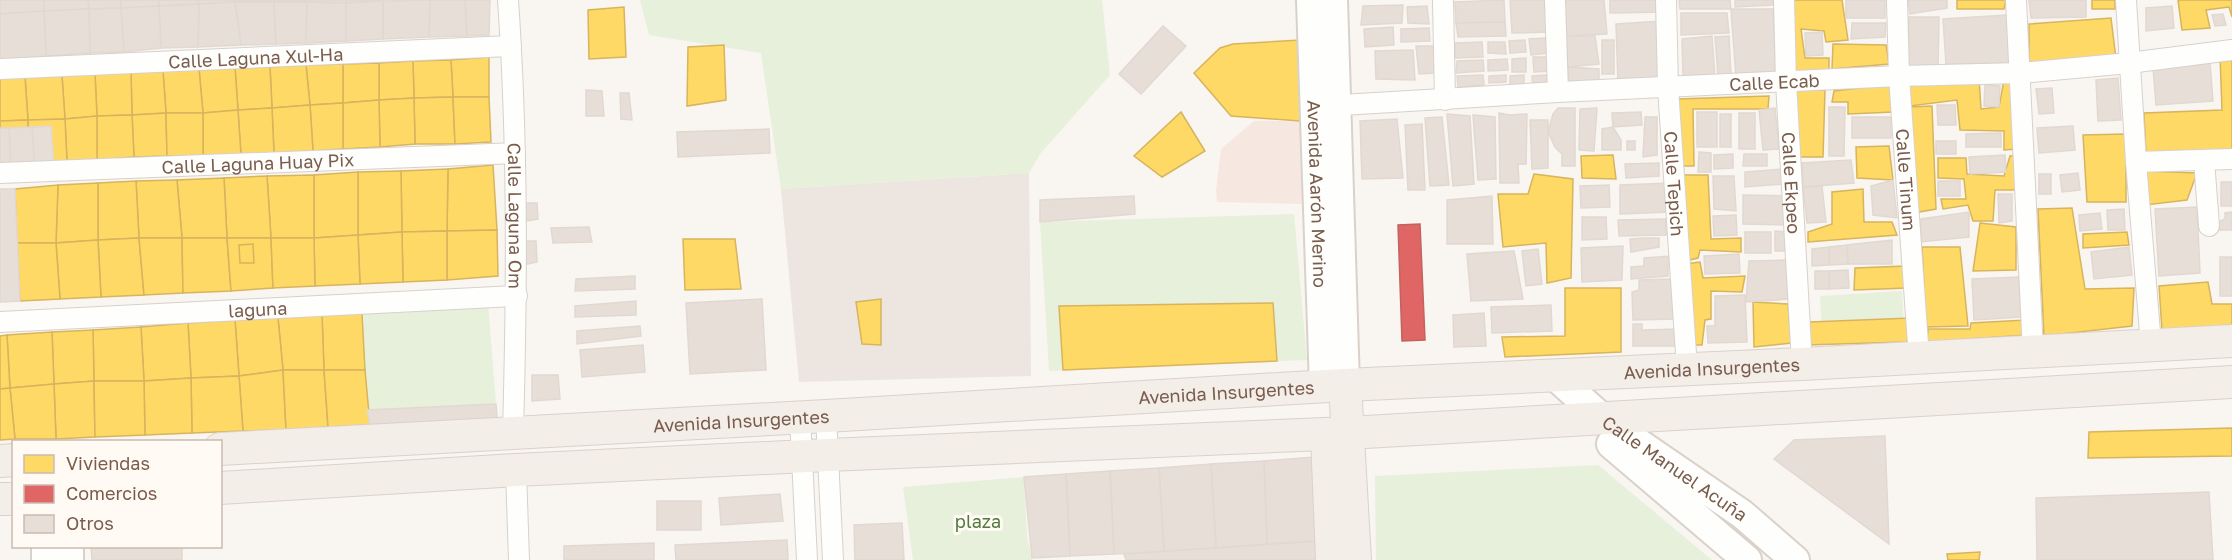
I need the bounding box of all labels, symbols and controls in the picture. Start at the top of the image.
street label: Calle Laguna Xul-Ha [168,43,344,72]
street label: Calle Ecab [1729,69,1820,95]
street label: Avenida Aarón Merino [1303,100,1332,288]
street label: Calle Tinum [1892,128,1921,232]
street label: Calle Tepich [1660,130,1689,237]
street label: Calle Ekpeo [1778,131,1806,234]
street label: Calle Laguna Om [504,142,527,289]
street label: Calle Laguna Huay Pix [161,148,355,178]
street label: laguna [228,297,288,322]
street label: Avenida Insurgentes [1623,353,1800,383]
street label: Avenida Insurgentes [1138,376,1315,408]
street label: Avenida Insurgentes [653,405,830,436]
street label: Calle Manuel Acuña [1598,411,1752,525]
legend [12,440,222,548]
text: Viviendas [66,452,150,474]
text: Comercios [66,482,157,504]
park label: plaza [955,510,1001,532]
text: Otros [66,512,114,534]

